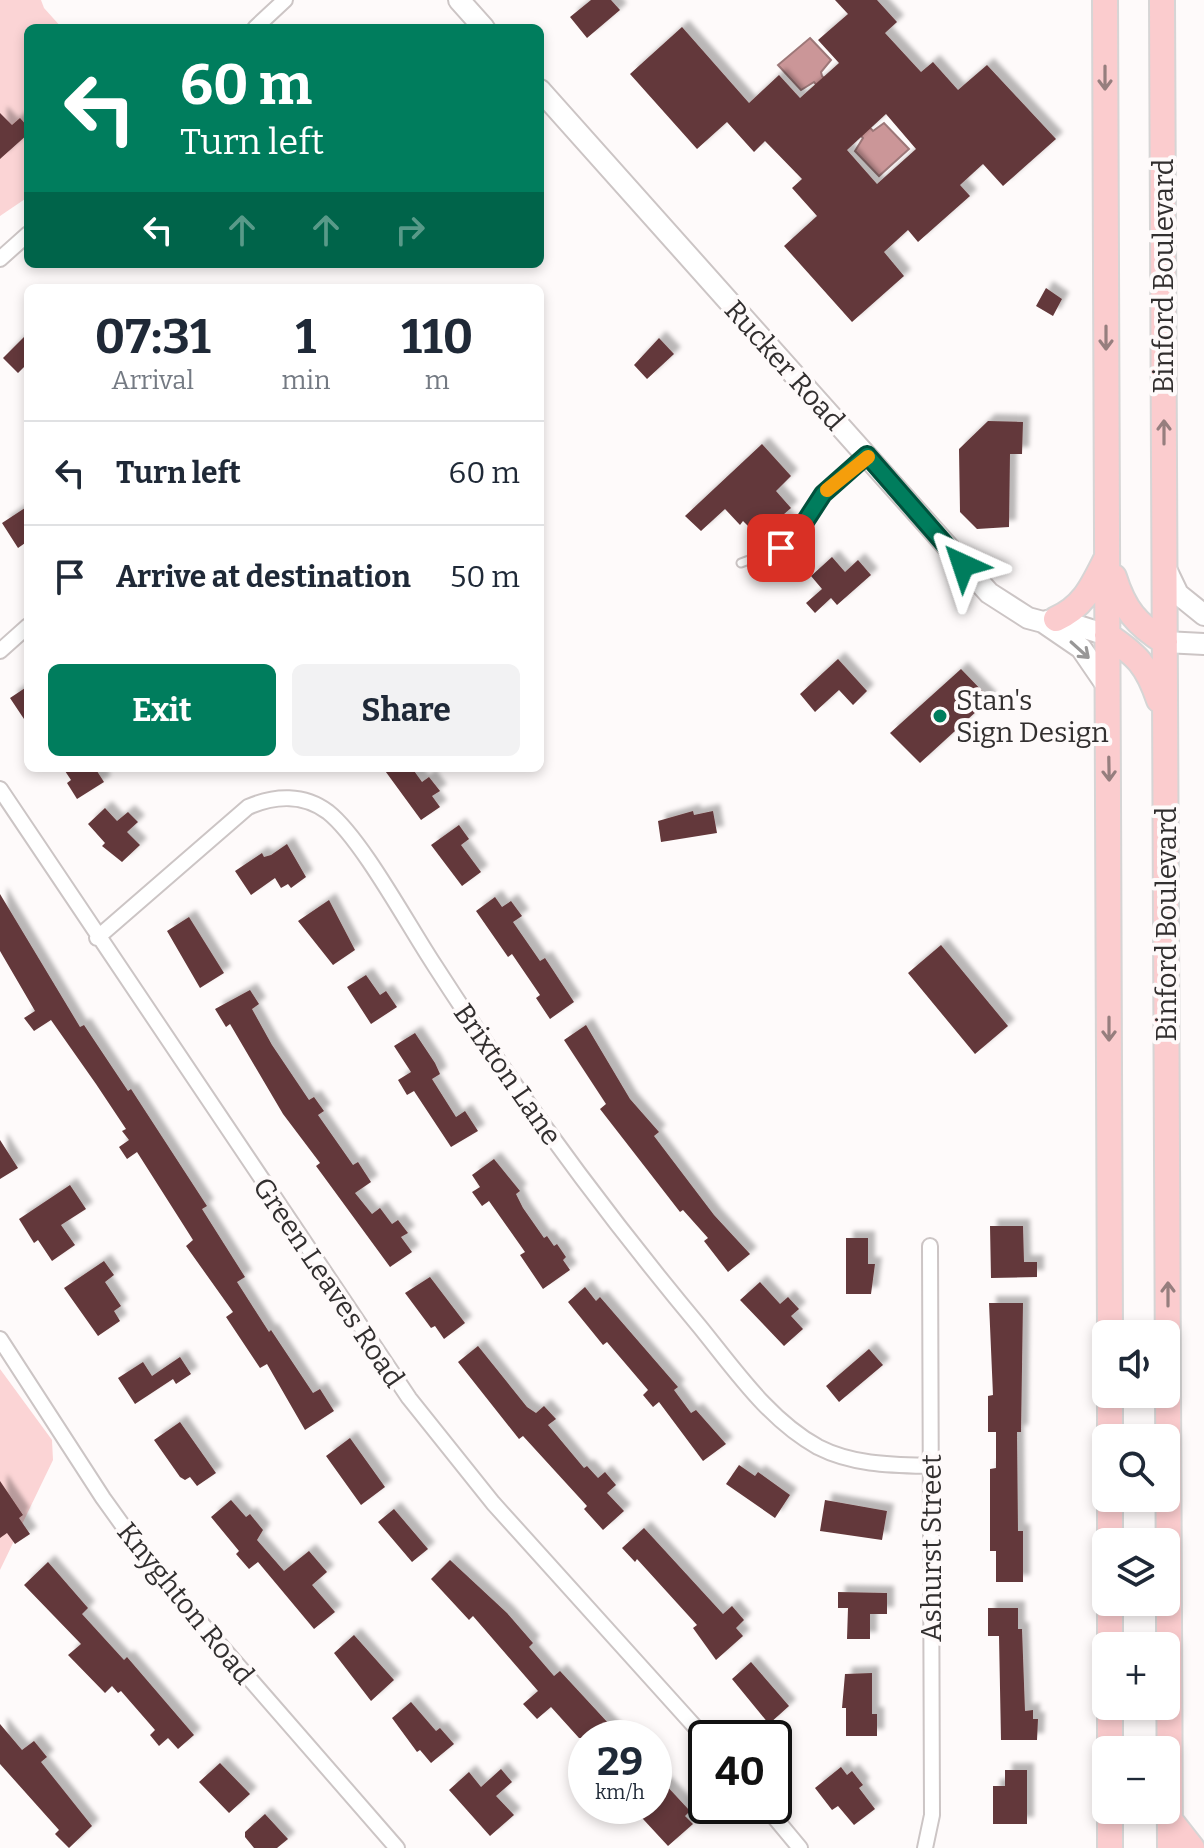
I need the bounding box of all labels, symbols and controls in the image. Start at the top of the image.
text: 60 m [180,52,312,119]
icon: left [48,56,152,160]
one-way arrow [1097,64,1113,91]
text: Turn left [180,120,324,164]
street label: Binford Boulevard [1147,159,1180,393]
icon: left [136,208,180,252]
icon: ahead [220,208,264,252]
icon: ahead [304,208,348,252]
icon: right [388,208,432,252]
street label: Rucker Road [718,294,851,437]
text: 07:31 [95,308,211,366]
text: 1 [296,308,316,366]
text: 110 [401,308,473,366]
one-way arrow [1099,324,1114,351]
text: Arrival [112,365,194,396]
text: min [281,365,330,396]
text: m [425,365,450,396]
one-way arrow [1156,419,1172,446]
icon: left [48,451,92,495]
text: Turn left [116,455,241,491]
text: 60 m [449,455,520,491]
pin [747,514,815,582]
position arrow [921,523,1005,607]
icon: arrive [759,526,803,570]
icon: arrive [48,555,92,599]
text: Arrive at destination [116,559,411,595]
text: 50 m [450,559,520,595]
one-way arrow [1069,640,1089,658]
button: Exit [48,664,276,756]
button: Share [292,664,520,756]
place label: Stan's Sign Design [956,684,1109,749]
marker: Stan's Sign Design [931,707,949,725]
one-way arrow [1101,755,1116,782]
street label: Binford Boulevard [1150,807,1183,1041]
street label: Brixton Lane [447,997,568,1151]
one-way arrow [1101,1015,1117,1042]
street label: Green Leaves Road [246,1171,411,1393]
one-way arrow [1160,1281,1176,1308]
map controls [1092,1320,1180,1824]
button: sound [1092,1320,1180,1408]
button: search [1092,1424,1180,1512]
street label: Ashurst Street [915,1454,948,1642]
street label: Knyghton Road [110,1516,261,1691]
button: layers [1092,1528,1180,1616]
button: + [1092,1632,1180,1720]
speed limit sign: 40 [688,1720,792,1824]
button: − [1092,1736,1180,1824]
text: 29 [597,1738,643,1786]
text: km/h [595,1780,645,1804]

